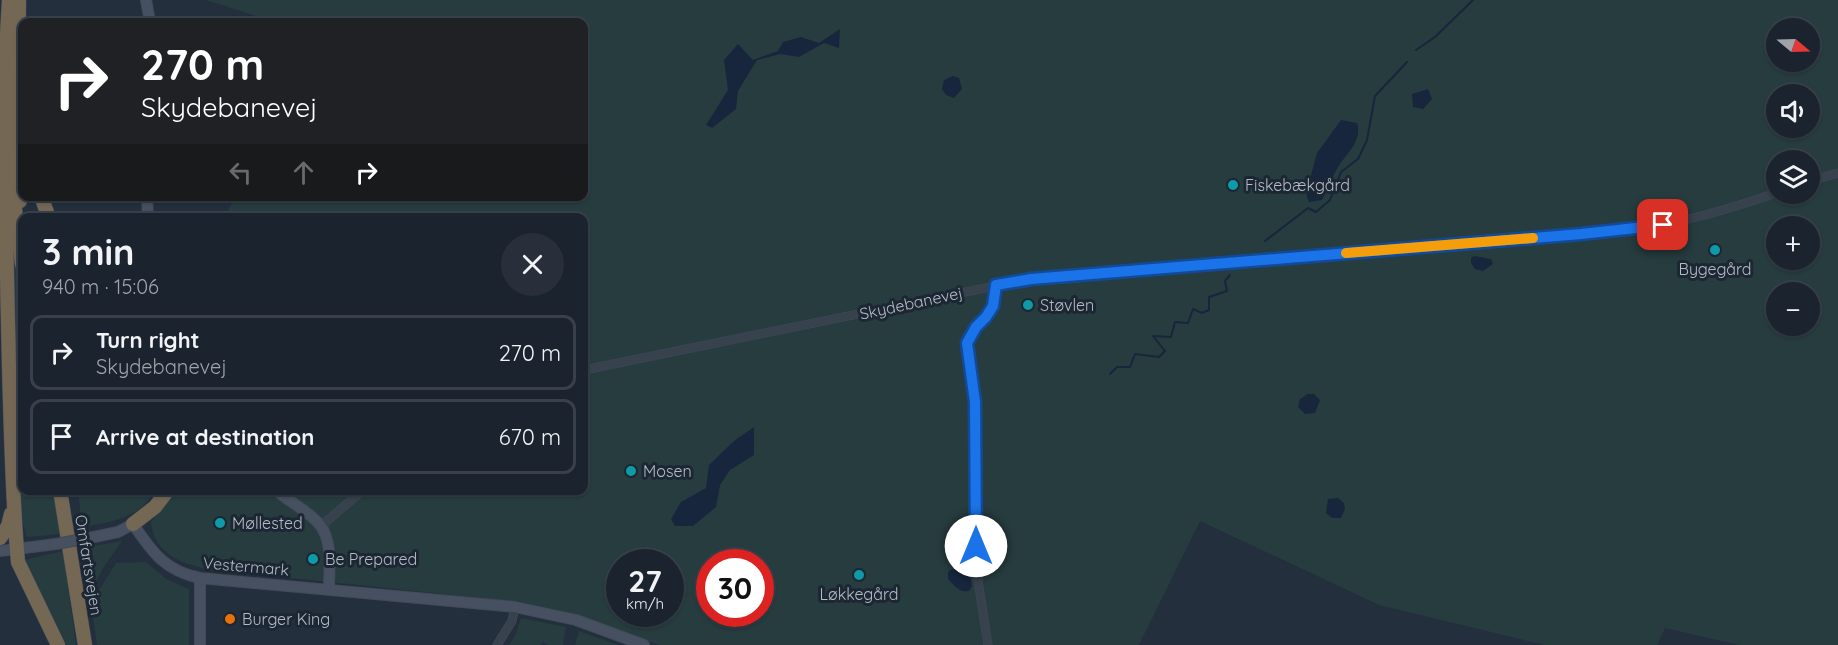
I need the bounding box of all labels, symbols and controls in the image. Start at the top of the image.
north arrow [1766,18,1820,72]
map controls [1766,18,1820,336]
text: 270 m [141,38,264,91]
icon: right [42,42,120,120]
button: sound [1766,84,1820,138]
text: Skydebanevej [141,90,318,124]
button: layers [1766,150,1820,204]
icon: left [224,156,257,189]
icon: ahead [287,156,320,189]
icon: right [350,156,383,189]
place label: Fiskebækgård [1245,175,1350,195]
marker: Fiskebækgård [1226,178,1240,192]
pin [1637,199,1688,250]
icon: arrive [1646,208,1679,241]
button: + [1766,216,1820,270]
text: 3 min [42,229,135,274]
button: close [501,233,564,296]
marker: Bygegård [1708,243,1722,257]
place label: Bygegård [1679,259,1752,279]
text: 940 m · 15:06 [42,274,159,299]
street label: Skydebanevej [858,282,964,324]
button: − [1766,282,1820,336]
place label: Støvlen [1040,295,1094,315]
marker: Støvlen [1021,298,1035,312]
text: Turn right [96,326,200,354]
icon: right [45,336,78,369]
text: 270 m [499,339,561,367]
text: Skydebanevej [96,354,227,379]
icon: arrive [45,420,78,453]
text: Arrive at destination [96,423,314,451]
text: 670 m [499,423,561,451]
place label: Mosen [643,461,692,481]
marker: Mosen [624,464,638,478]
street label: Omfartsvejen [71,513,107,617]
place label: Møllested [232,513,303,533]
position arrow [944,514,1008,578]
marker: Møllested [213,516,227,530]
place label: Be Prepared [325,549,417,569]
speed limit sign: 30 [696,549,774,627]
street label: Vestermark [202,552,290,580]
marker: Be Prepared [306,552,320,566]
text: 27 [628,562,662,600]
marker: Løkkegård [852,568,866,582]
place label: Løkkegård [820,584,898,604]
text: km/h [626,594,664,613]
place label: Burger King [242,609,330,629]
marker: Burger King [223,612,237,626]

